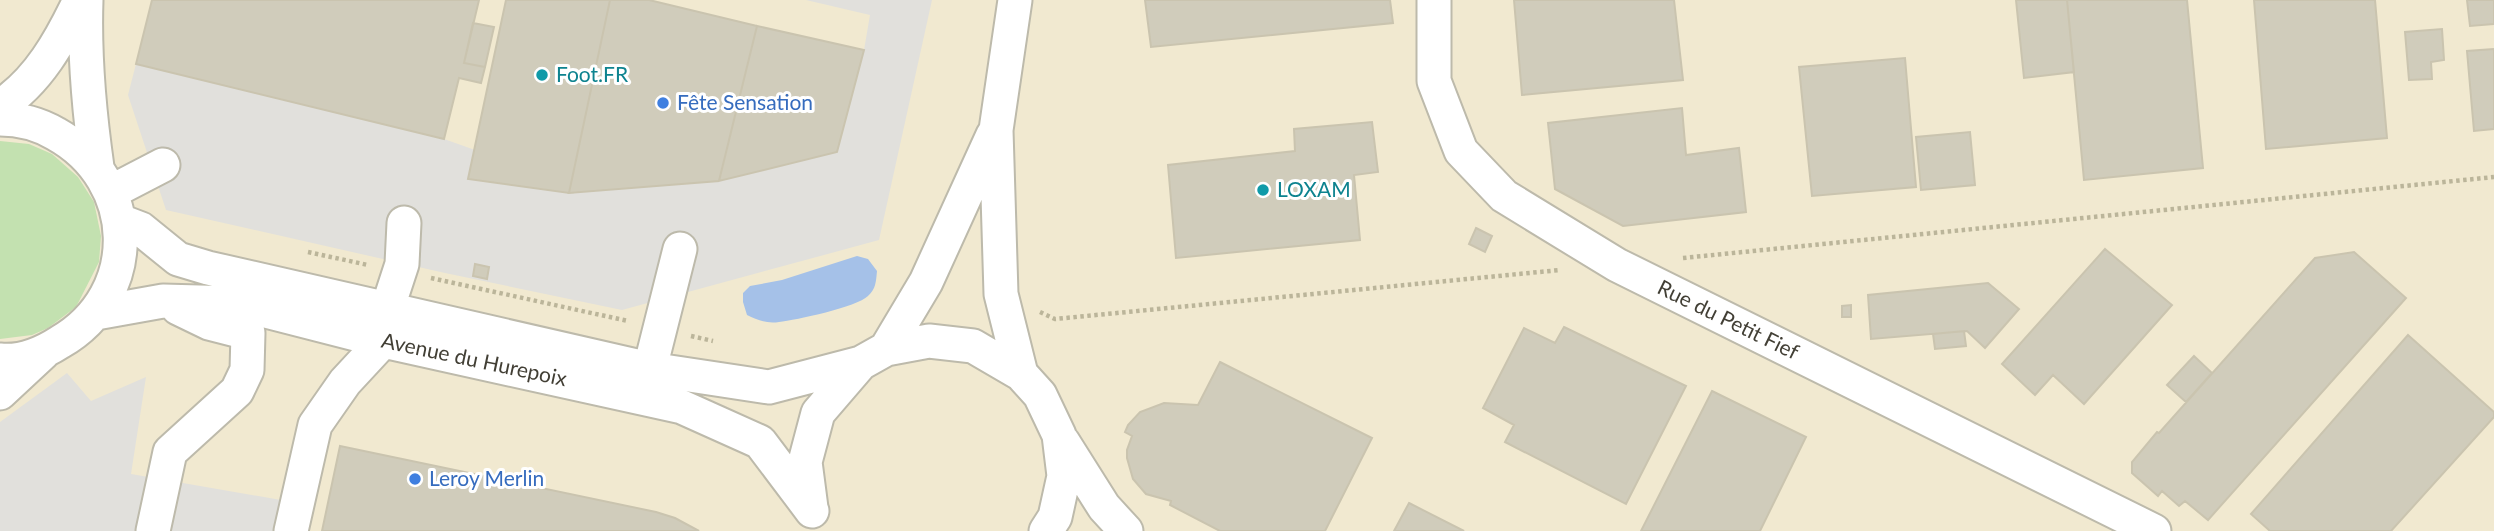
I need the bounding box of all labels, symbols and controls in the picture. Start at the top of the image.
place label: Foot.FR [556,61,629,86]
marker: Foot.FR [534,67,550,83]
place label: Fête Sensation [677,89,813,114]
marker: Fête Sensation [655,95,671,111]
place label: LOXAM [1277,176,1351,201]
marker: LOXAM [1255,182,1271,198]
street label: Rue du Petit Fief [1654,274,1804,364]
street label: Avenue du Hurepoix [379,327,570,390]
place label: Leroy Merlin [429,465,544,490]
marker: Leroy Merlin [407,471,423,487]

